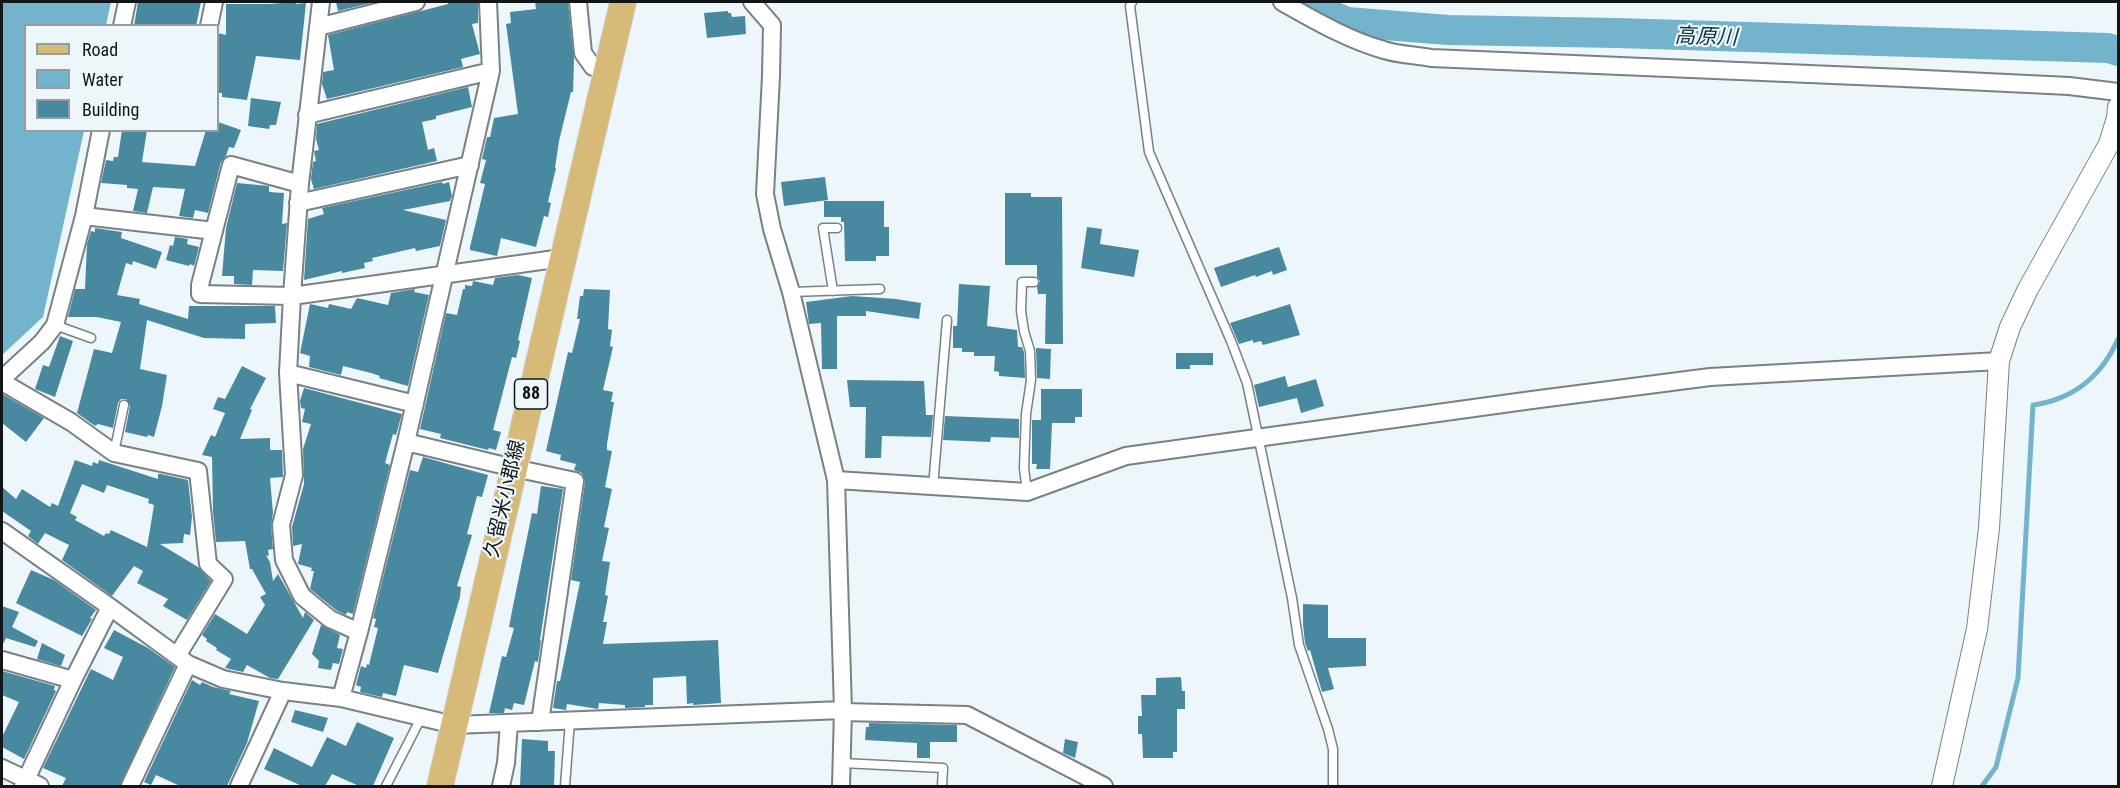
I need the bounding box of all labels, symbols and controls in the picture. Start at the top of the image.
legend [24,24,219,132]
water label: 高原川 [1674,24,1738,52]
text: Road [82,39,118,60]
text: Water [82,69,123,90]
text: Building [82,99,139,120]
road number: 88 [514,379,548,409]
street label: 久留米小郡線 [481,438,531,560]

